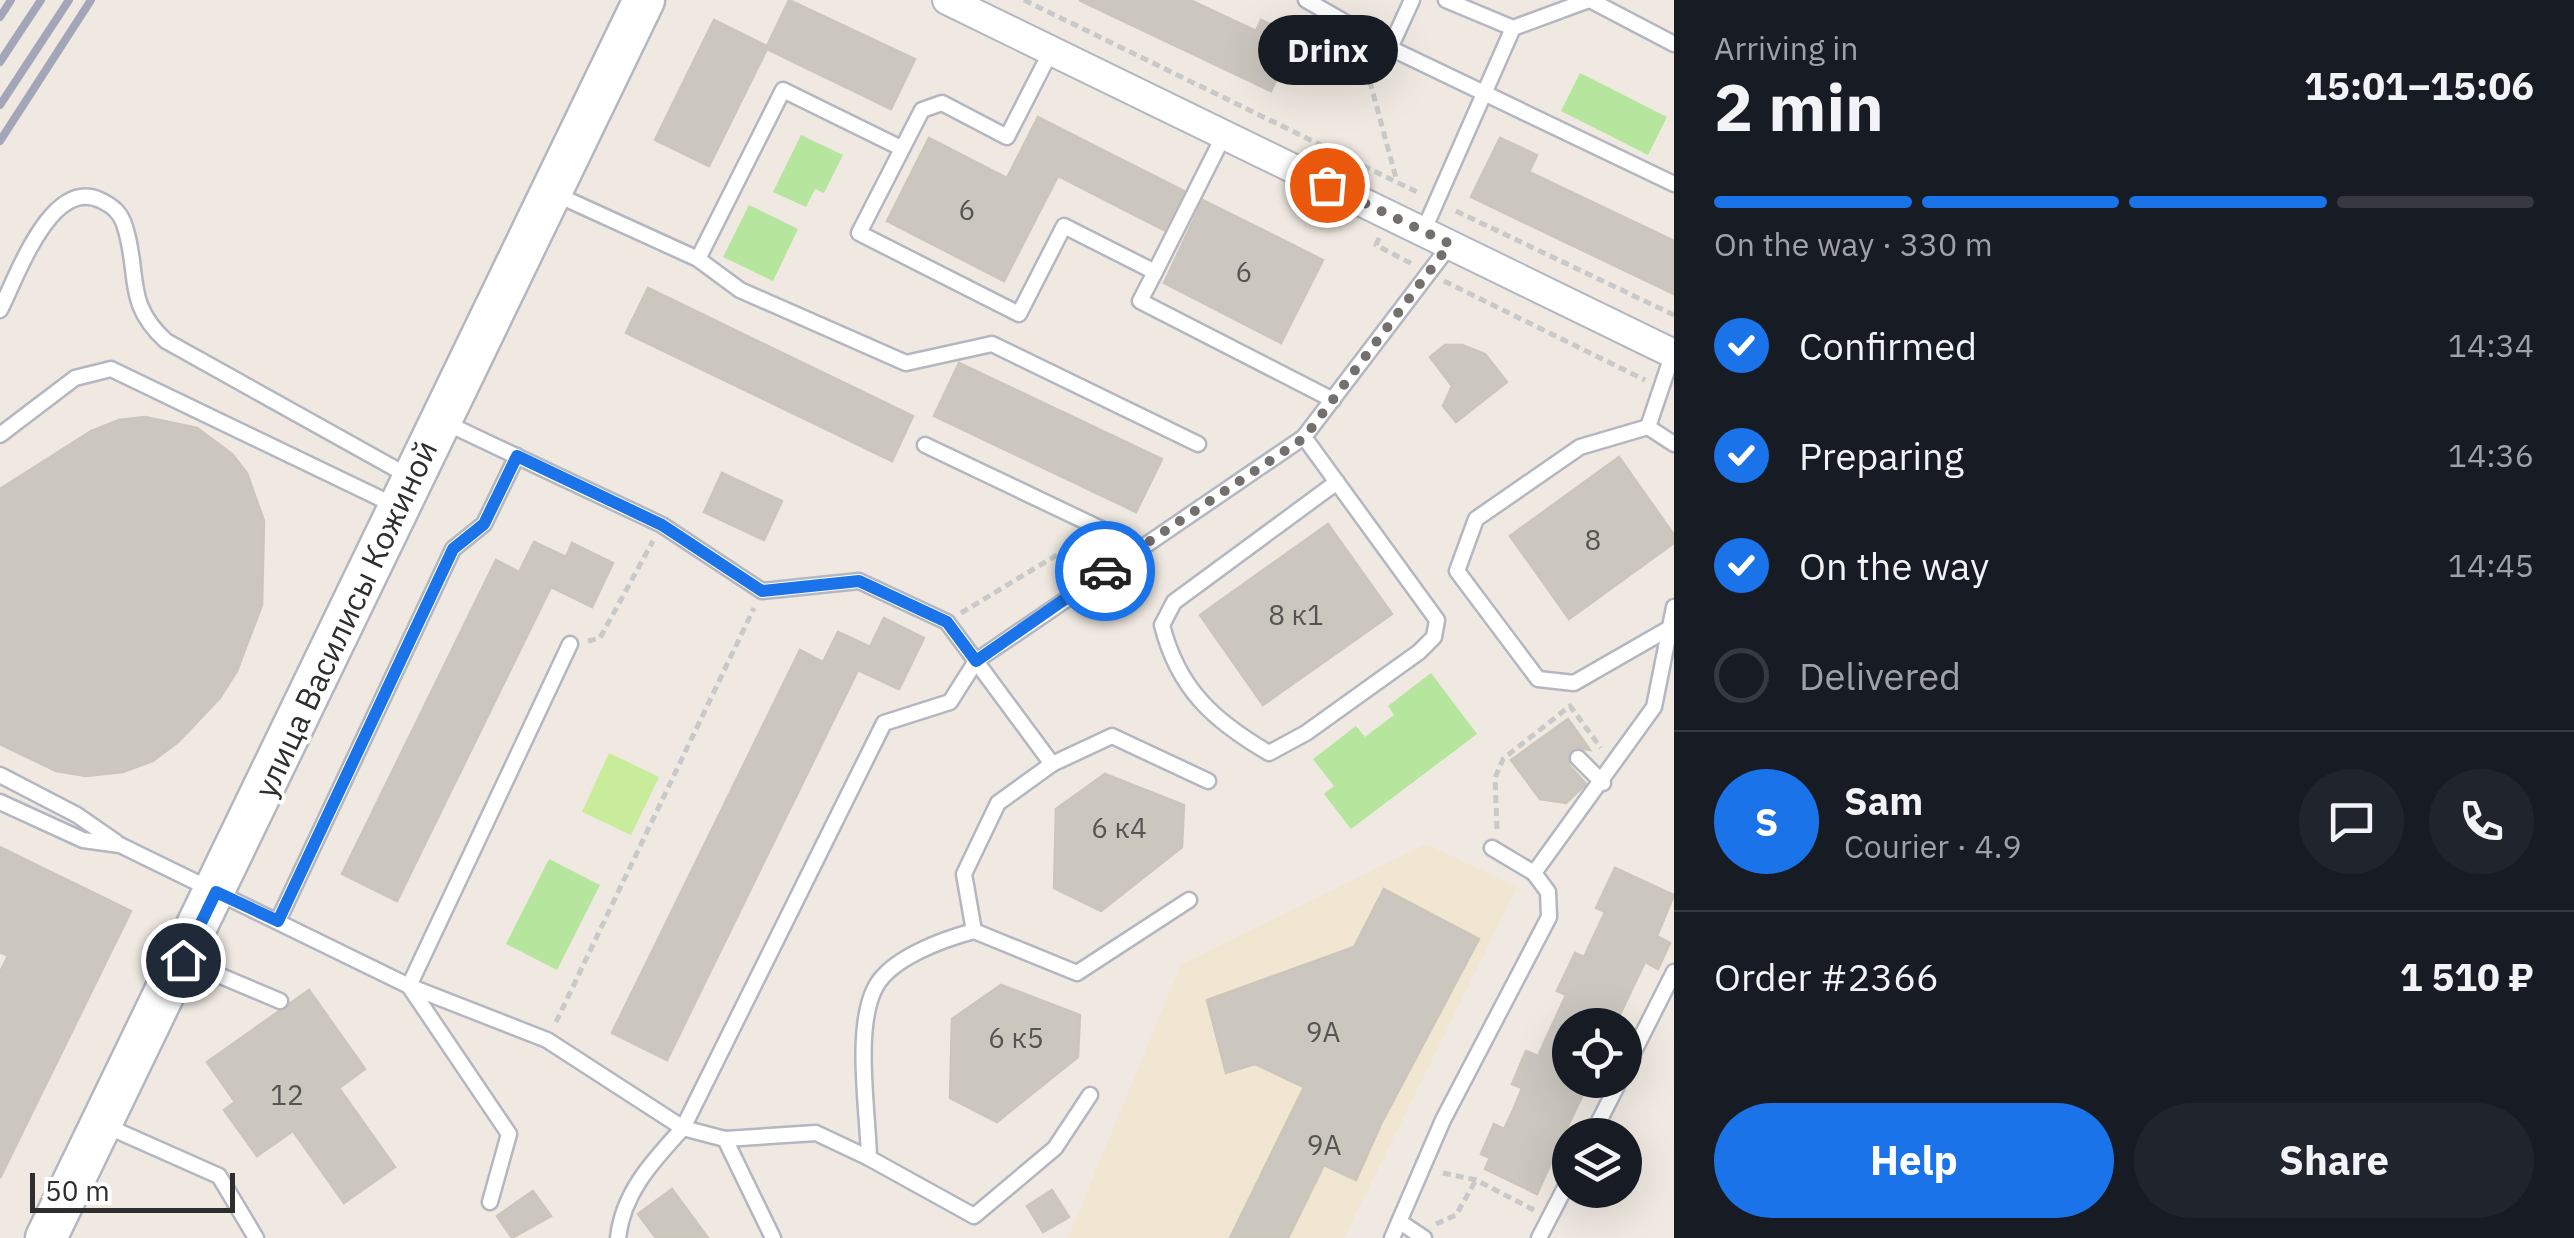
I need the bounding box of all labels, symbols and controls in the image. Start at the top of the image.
callout: Drinx [1257,15,1397,85]
text: Arriving in [1714,27,1859,69]
text: Drinx [1287,29,1369,71]
text: 15:01–15:06 [2304,61,2534,110]
text: 2 min [1714,64,1884,149]
pin [1285,143,1370,228]
icon: bag [1300,158,1355,213]
house number: 6 [959,191,975,228]
text: On the way · 330 m [1714,223,1993,265]
house number: 6 [1236,253,1252,290]
icon: check [1714,318,1769,373]
text: Confirmed [1799,321,1977,370]
text: 14:34 [2448,324,2534,366]
icon: check [1714,428,1769,483]
text: Preparing [1799,431,1964,480]
street label: улица Василисы Кожиной [244,433,446,804]
text: 14:36 [2448,434,2534,476]
courier [1055,521,1155,621]
house number: 8 [1585,521,1601,558]
icon: check [1714,538,1769,593]
text: On the way [1799,541,1989,590]
icon: car [1078,544,1133,599]
text: 14:45 [2448,544,2534,586]
house number: 8 к1 [1268,596,1324,633]
text: Delivered [1799,651,1961,700]
button: chat [2299,769,2404,874]
button: phone [2429,769,2534,874]
text: Sam [1844,776,1923,825]
text: S [1755,797,1778,846]
house number: 6 к4 [1091,809,1147,846]
text: Courier · 4.9 [1844,825,2022,867]
pin [141,918,226,1003]
icon: home [156,933,211,988]
text: Order #2366 [1714,952,1939,1001]
text: 1 510 ₽ [2400,952,2534,1001]
map controls [1552,1008,1642,1208]
button: locate [1552,1008,1642,1098]
house number: 9А [1306,1013,1340,1050]
house number: 6 к5 [988,1019,1044,1056]
house number: 12 [270,1076,304,1113]
button: Help [1714,1103,2114,1218]
button: Share [2134,1103,2534,1218]
button: layers [1552,1118,1642,1208]
house number: 9А [1307,1126,1341,1163]
scale bar [30,1168,235,1212]
text: 50 m [45,1172,110,1209]

